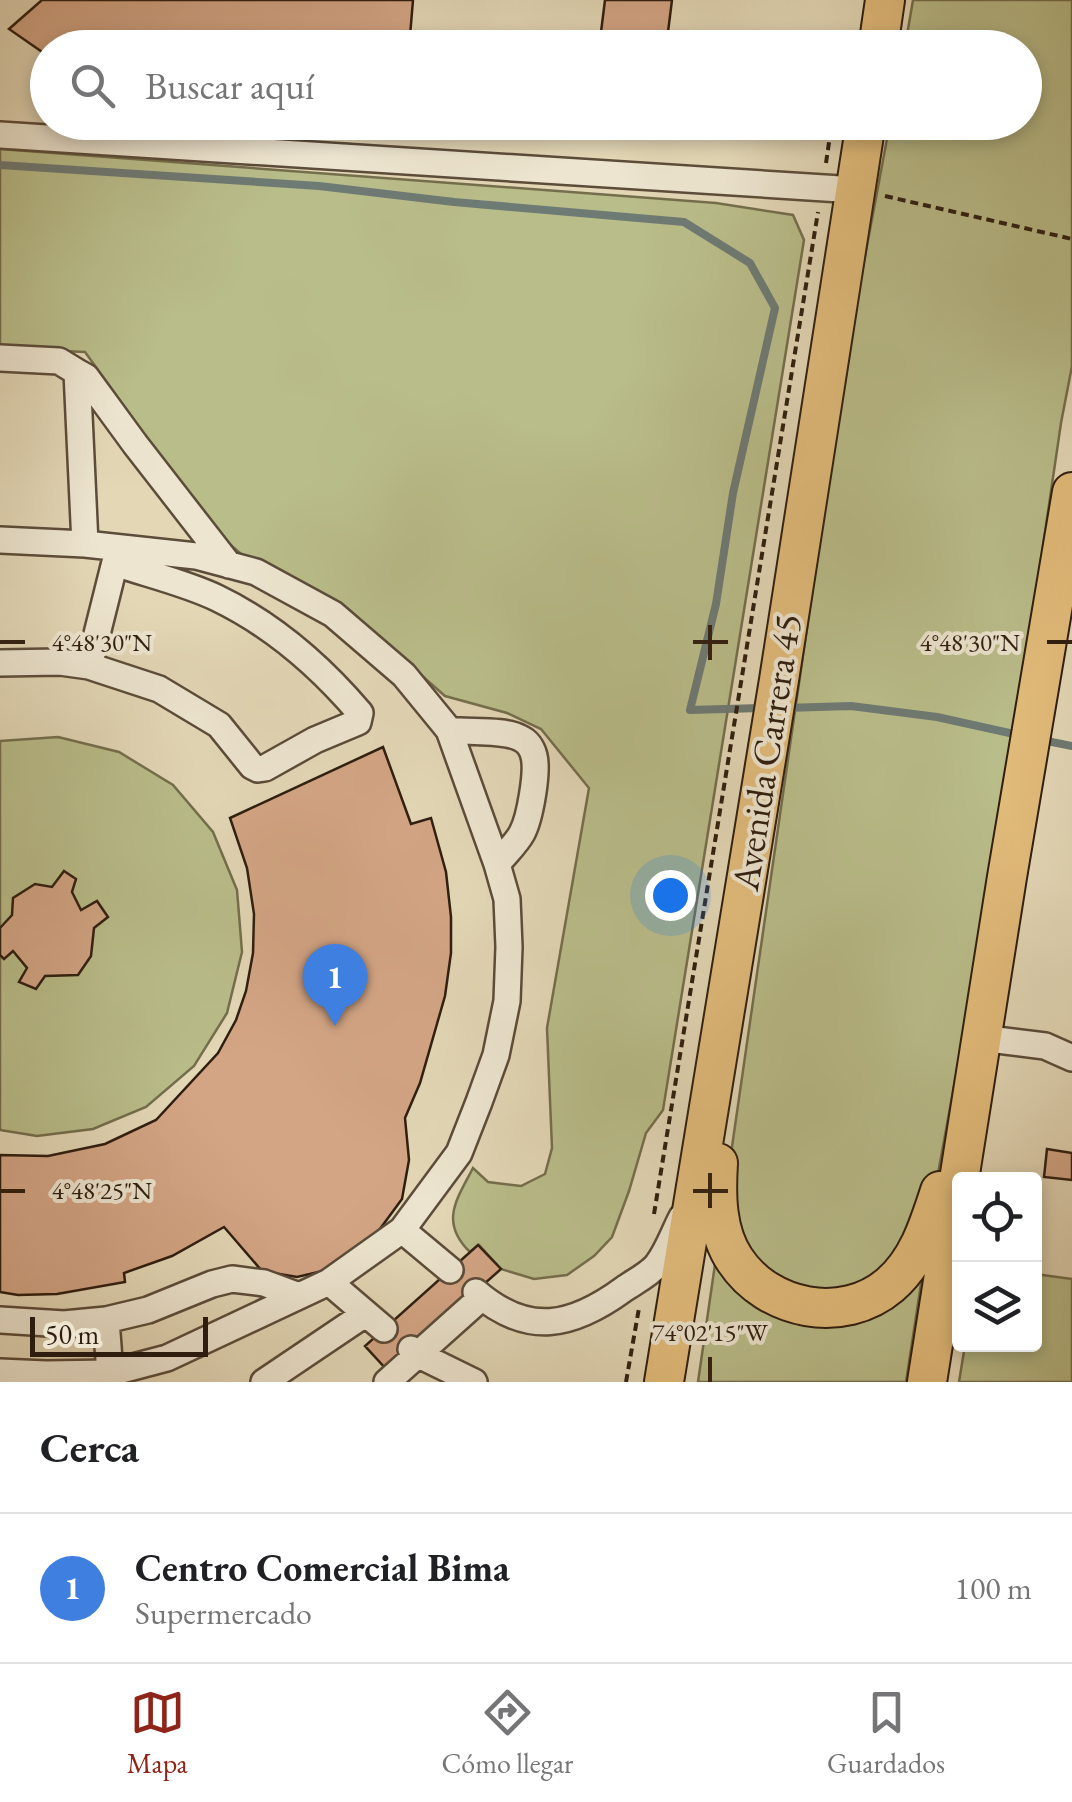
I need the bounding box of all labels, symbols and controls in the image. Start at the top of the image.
search box [30,30,1042,140]
icon: search [65,58,120,113]
text: Buscar aquí [145,61,314,110]
street label: Avenida Carrera 45 [720,610,812,895]
text: 4°48'30"N [52,626,152,658]
text: 4°48'30"N [920,626,1020,658]
your location [645,870,696,921]
pin: 1 [302,944,368,1026]
map controls [952,1172,1042,1352]
button: locate [952,1172,1042,1262]
text: 4°48'25"N [52,1174,152,1206]
button: layers [952,1262,1042,1352]
scale bar [30,1312,208,1356]
text: 50 m [45,1316,99,1352]
text: 74°02'15"W [652,1316,769,1348]
text: Cerca [40,1420,139,1475]
text: Centro Comercial Bima [135,1543,510,1592]
text: 1 [64,1567,81,1609]
text: 100 m [955,1567,1032,1609]
text: Supermercado [135,1592,312,1634]
tab: Mapa [127,1685,188,1781]
tab: Cómo llegar [441,1685,573,1781]
tab: Guardados [827,1685,945,1781]

